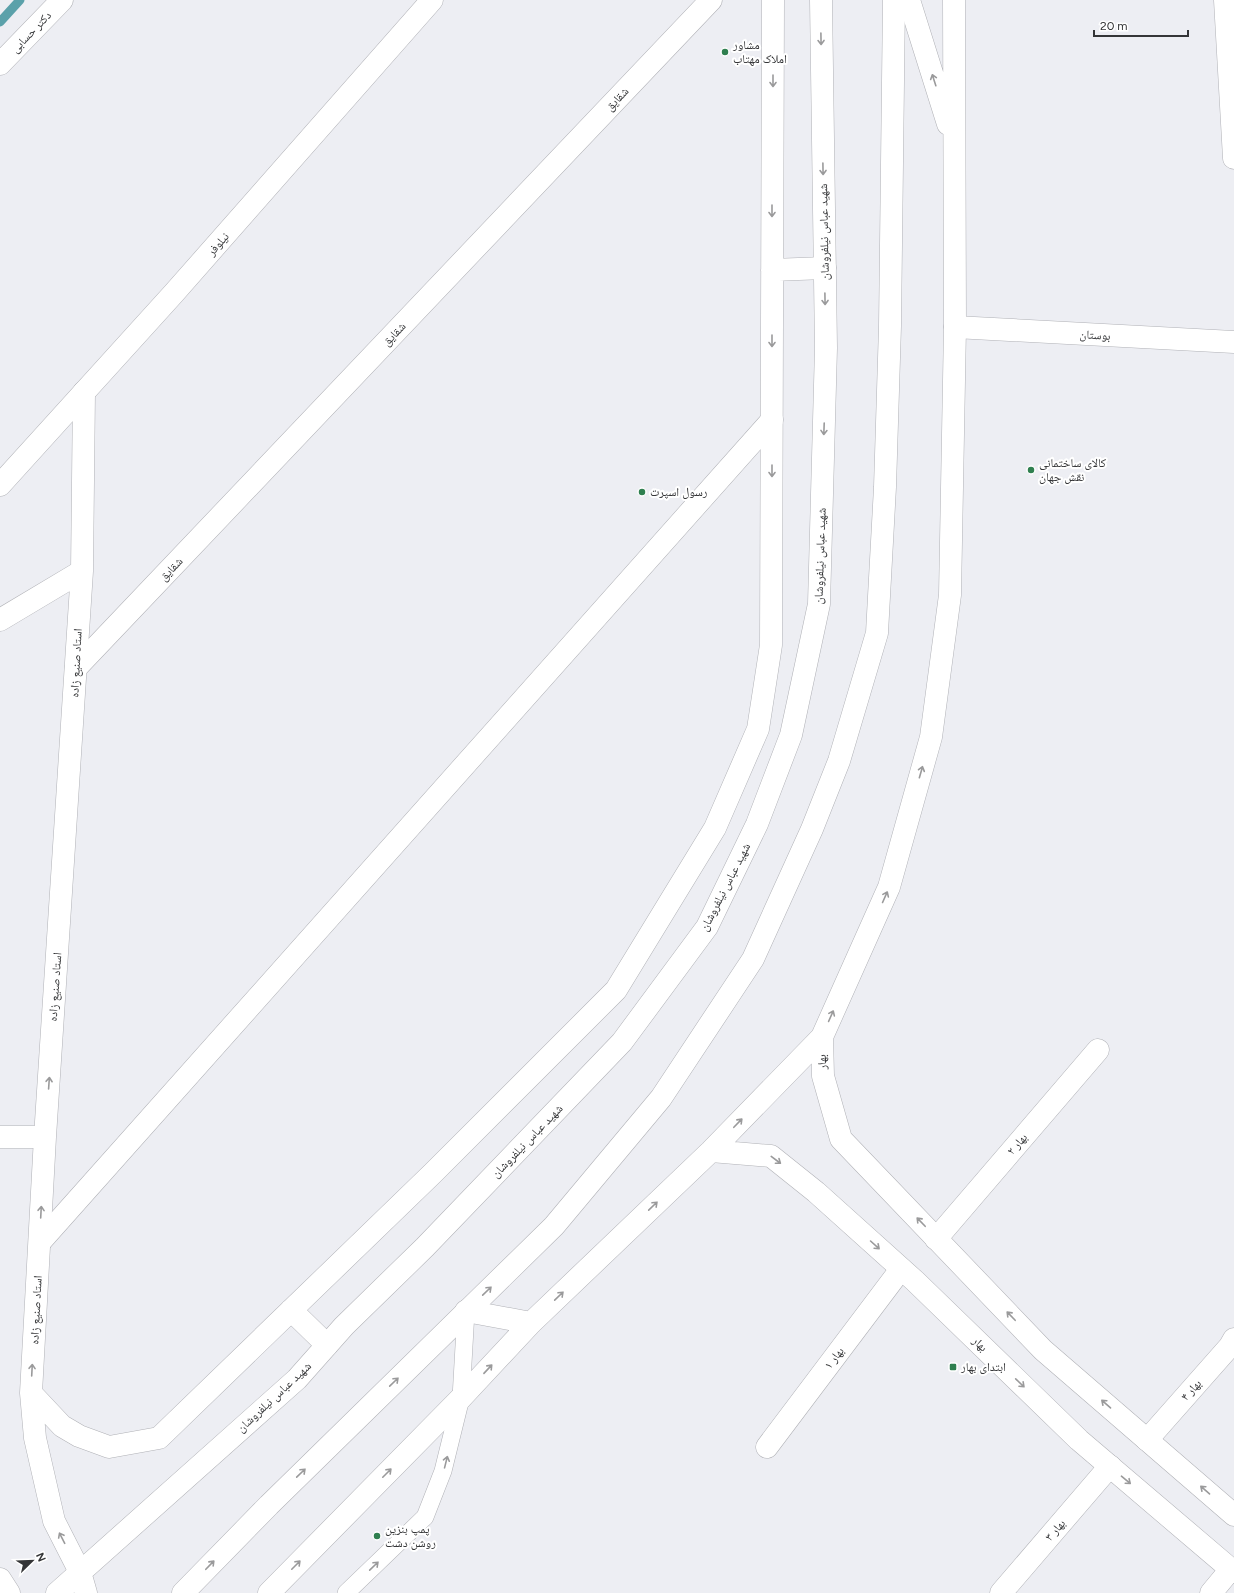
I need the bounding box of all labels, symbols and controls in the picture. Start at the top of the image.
street label: دکتر حسابی [8,8,54,56]
scale bar [1094,12,1188,38]
text: 20 m [1100,19,1128,33]
one-way arrow [817,32,825,45]
place label: مشاور املاک مهتاب [732,38,787,66]
marker: مشاور املاک مهتاب [720,47,730,57]
one-way arrow [769,74,777,87]
one-way arrow [930,74,937,87]
street label: شقایق [603,84,632,114]
one-way arrow [819,162,827,175]
street label: شهید عباس نیلفروشان [816,183,832,281]
one-way arrow [768,204,776,217]
street label: نیلوفر [204,230,232,259]
one-way arrow [821,292,829,305]
street label: شقایق [379,319,409,349]
street label: بوستان [1079,327,1111,343]
one-way arrow [768,334,776,347]
one-way arrow [820,422,828,435]
place label: کالای ساختمانی نقش جهان [1039,456,1106,484]
one-way arrow [768,464,776,477]
marker: کالای ساختمانی نقش جهان [1026,465,1036,475]
place label: رسول اسپرت [650,485,708,499]
marker: رسول اسپرت [637,487,647,497]
street label: شهید عباس نیلفروشان [811,507,829,605]
street label: شقایق [156,554,186,584]
street label: استاد صنیع زاده [67,628,85,698]
one-way arrow [918,766,926,779]
street label: شهید عباس نیلفروشان [697,841,754,933]
one-way arrow [882,891,889,903]
street label: استاد صنیع زاده [46,952,65,1022]
one-way arrow [828,1010,836,1022]
street label: بهار [815,1054,830,1071]
one-way arrow [45,1077,52,1090]
street label: شهید عباس نیلفروشان [488,1101,566,1181]
one-way arrow [733,1118,743,1128]
street label: بهار ۲ [1004,1130,1030,1158]
one-way arrow [770,1156,781,1165]
one-way arrow [648,1201,658,1211]
one-way arrow [38,1206,45,1219]
one-way arrow [917,1218,926,1228]
one-way arrow [870,1240,880,1249]
street label: استاد صنیع زاده [27,1275,45,1345]
one-way arrow [482,1286,492,1296]
one-way arrow [554,1291,564,1301]
one-way arrow [1006,1311,1016,1321]
street label: بهار [969,1333,990,1355]
street label: بهار ۱ [821,1344,847,1372]
street label: شهید عباس نیلفروشان [234,1359,314,1435]
place label: ابتدای بهار [960,1360,1006,1374]
marker: ابتدای بهار [948,1362,958,1372]
one-way arrow [29,1364,36,1377]
one-way arrow [483,1364,492,1375]
street label: بهار ۴ [1178,1376,1204,1404]
one-way arrow [389,1377,399,1387]
one-way arrow [1015,1378,1025,1387]
one-way arrow [1101,1400,1112,1409]
one-way arrow [442,1455,450,1468]
one-way arrow [296,1468,306,1478]
one-way arrow [382,1468,392,1478]
one-way arrow [1120,1475,1131,1484]
one-way arrow [1199,1485,1210,1494]
street label: بهار ۳ [1042,1516,1068,1544]
place label: پمپ بنزین روشن دشت [385,1522,436,1550]
marker: پمپ بنزین روشن دشت [372,1531,382,1541]
one-way arrow [58,1532,65,1544]
north arrow [12,1541,52,1581]
text: N [33,1551,48,1564]
one-way arrow [205,1560,215,1570]
one-way arrow [291,1560,301,1570]
one-way arrow [369,1561,379,1571]

